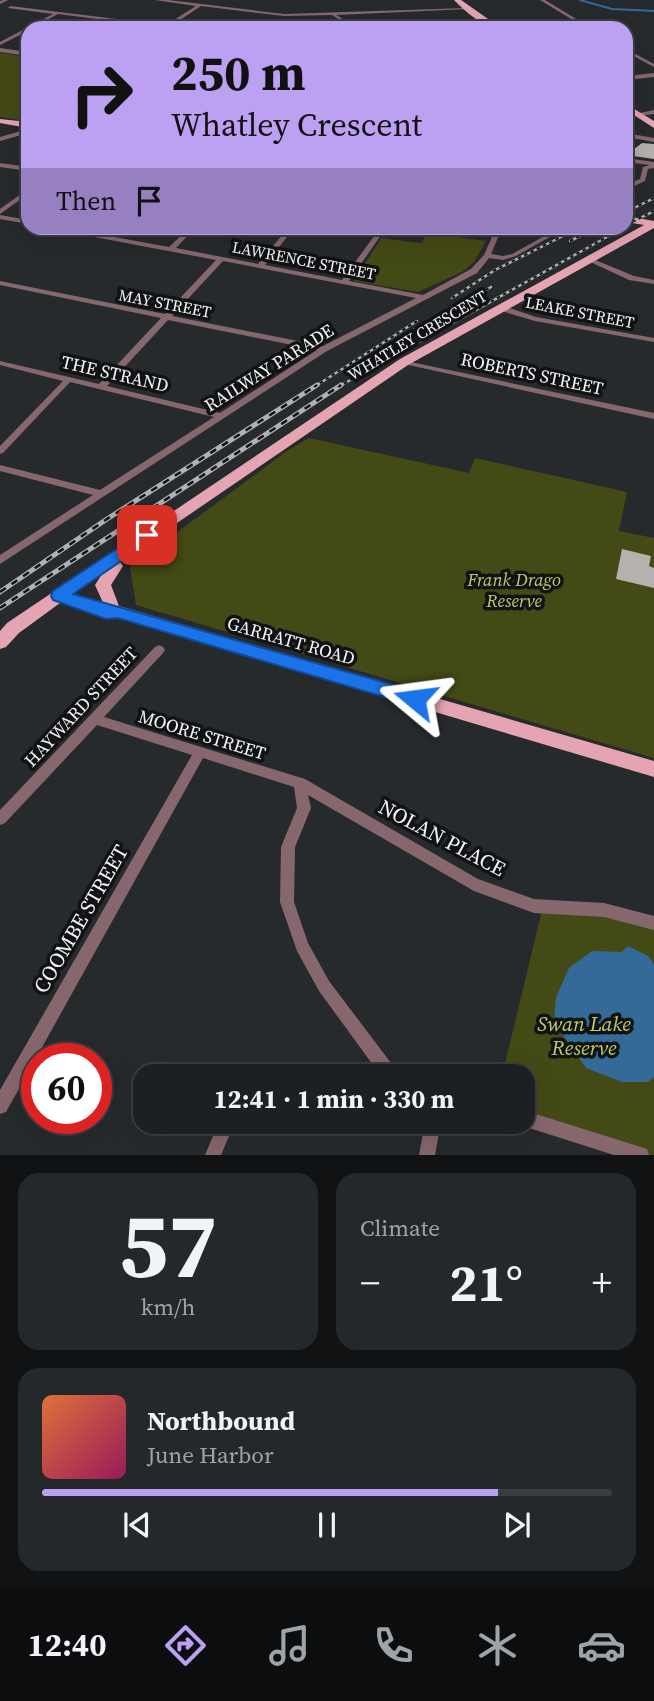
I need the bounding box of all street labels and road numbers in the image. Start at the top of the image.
street label: LAWRENCE STREET [230,235,378,285]
street label: MAY STREET [117,283,214,323]
street label: WHATLEY CRESCENT [343,284,491,385]
street label: LEAKE STREET [524,291,637,333]
street label: RAILWAY PARADE [199,318,338,417]
street label: ROBERTS STREET [459,346,606,401]
street label: THE STRAND [59,349,171,398]
street label: GARRATT ROAD [224,610,358,671]
street label: HAYWARD STREET [18,641,143,772]
street label: MOORE STREET [135,703,269,766]
street label: NOLAN PLACE [374,792,511,883]
street label: COOMBE STREET [26,839,135,998]

